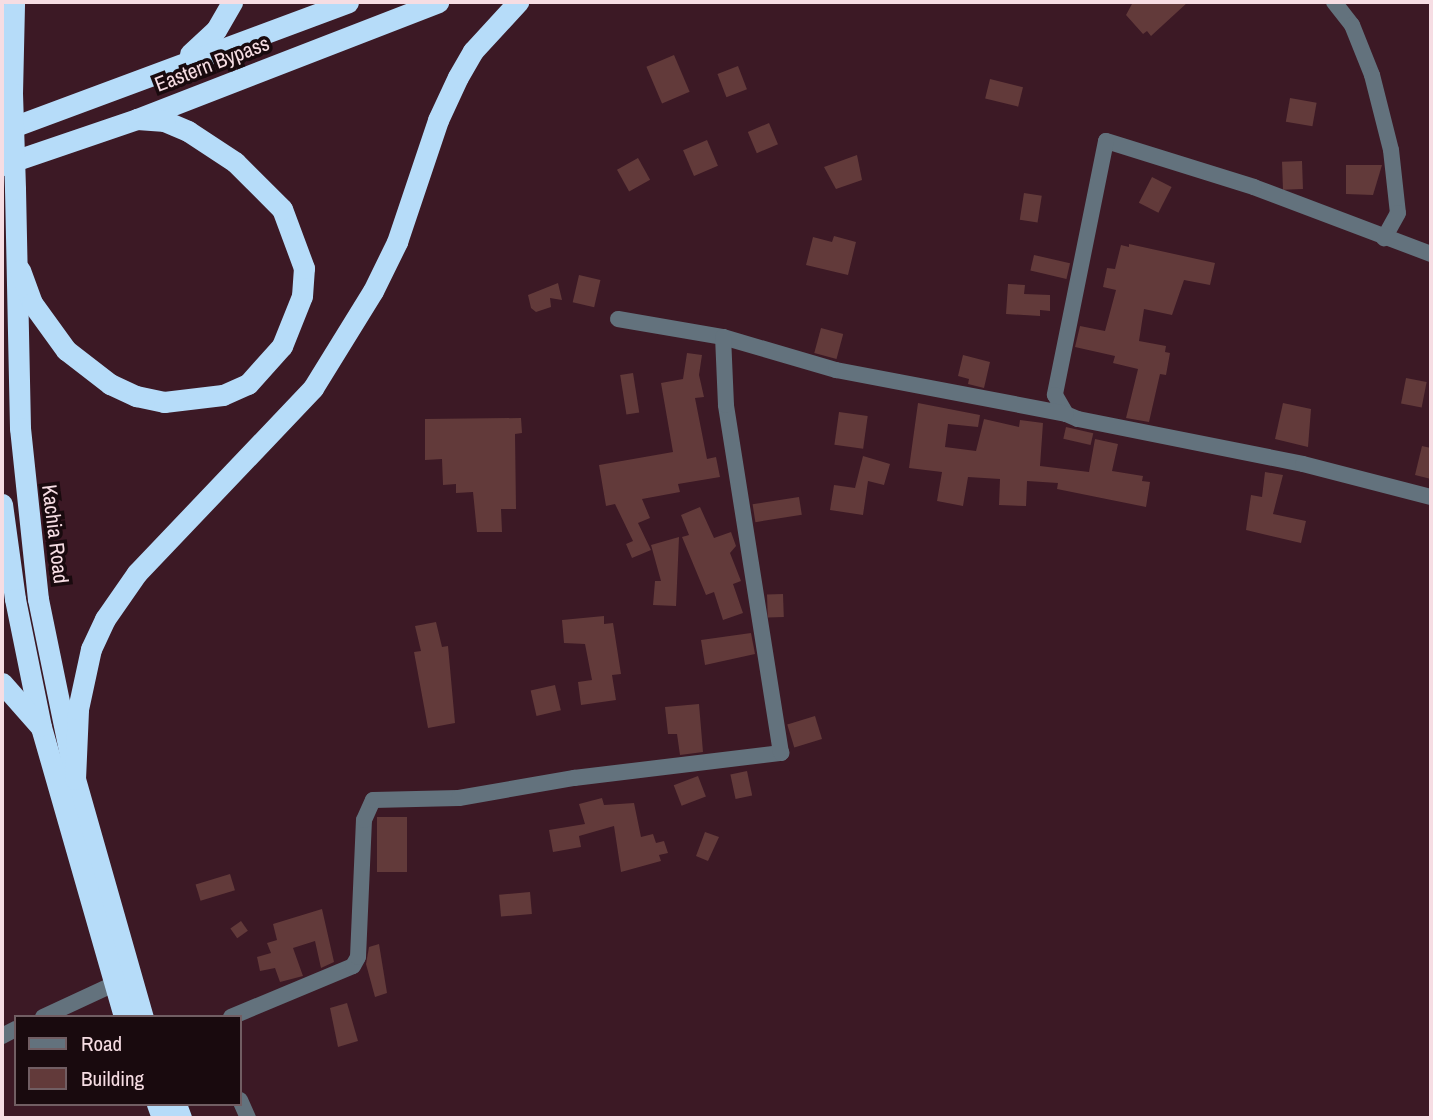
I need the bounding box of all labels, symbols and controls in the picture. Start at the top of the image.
street label: Eastern Bypass [151,31,273,97]
street label: Kachia Road [36,483,74,585]
legend [14,1015,242,1106]
text: Road [81,1029,122,1058]
text: Building [81,1064,144,1093]

